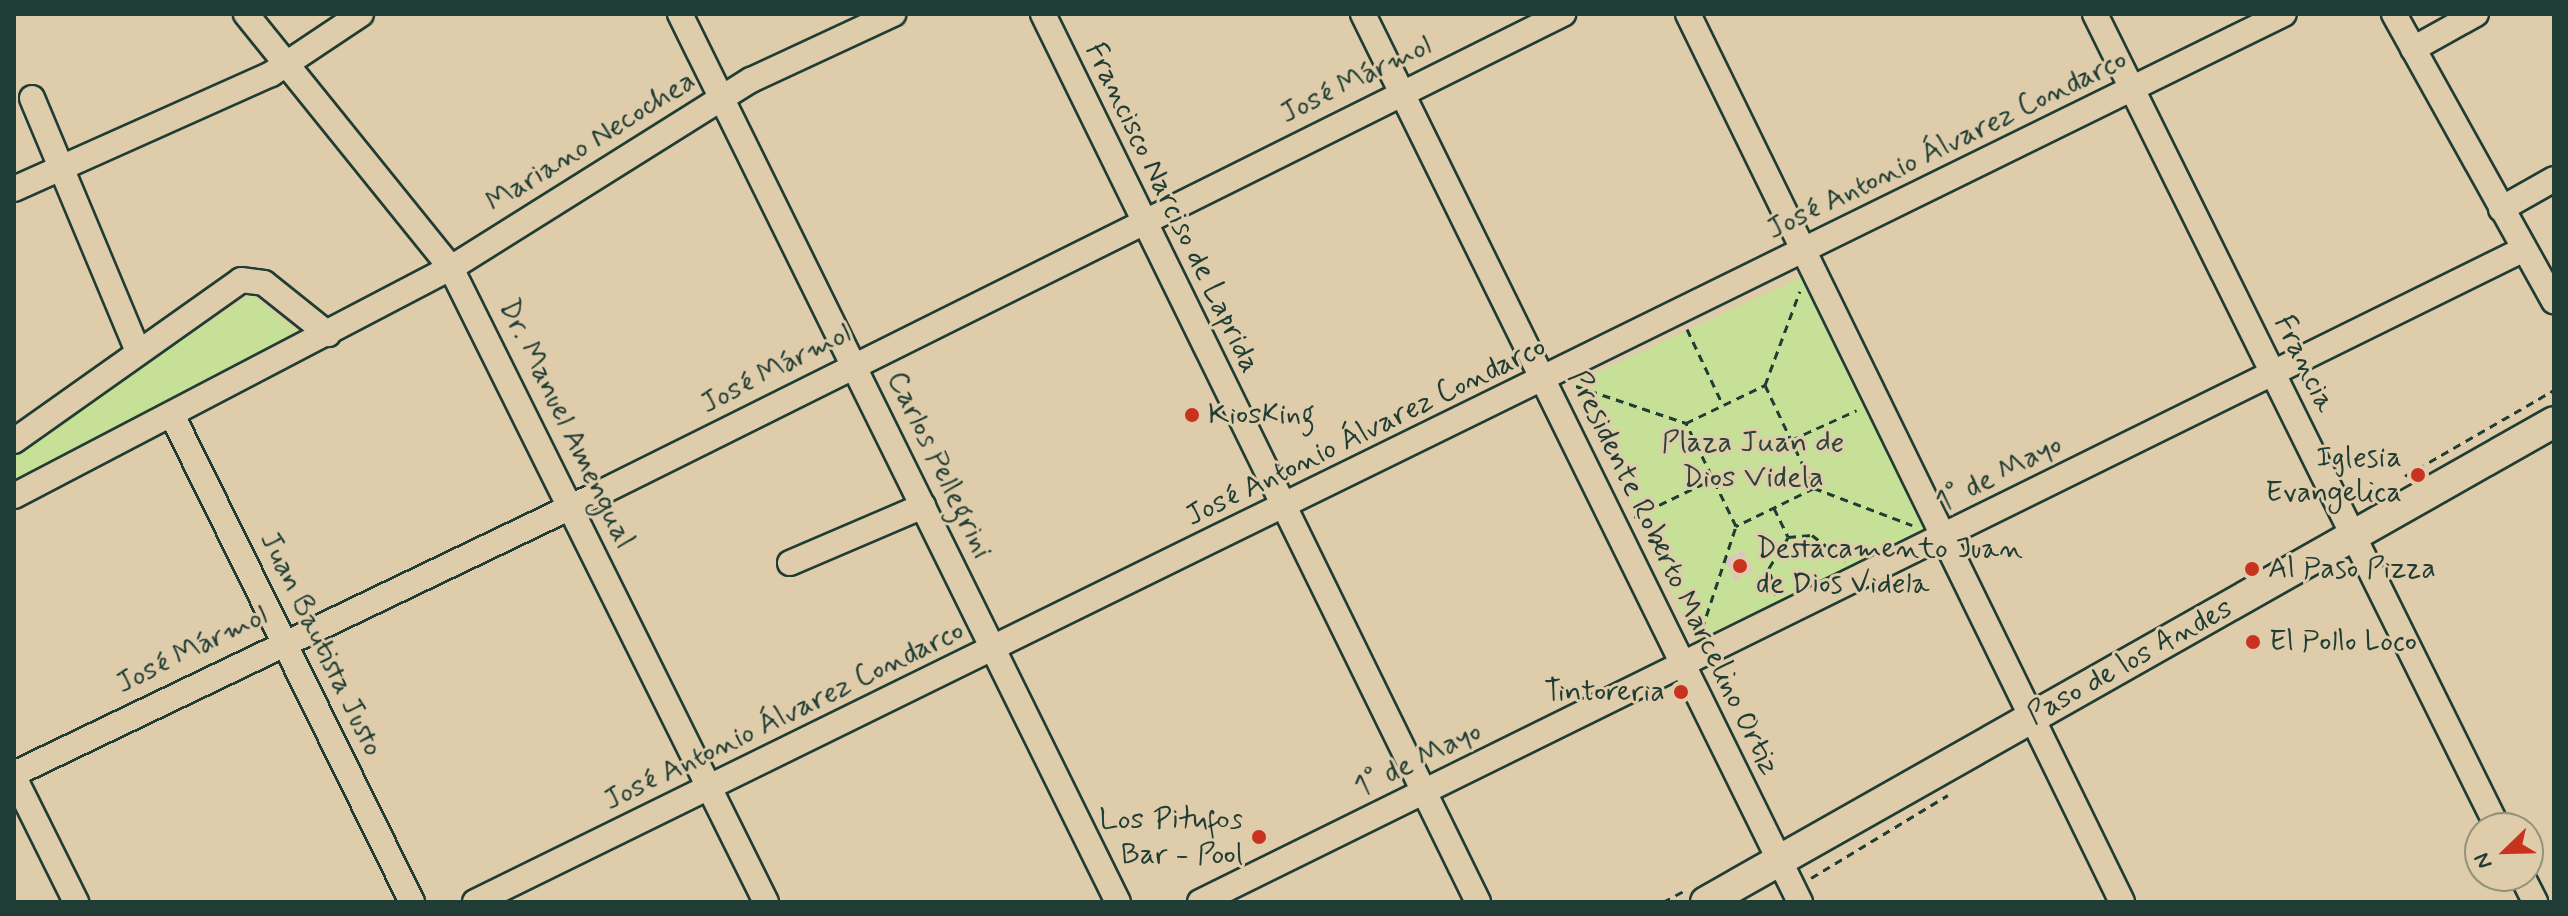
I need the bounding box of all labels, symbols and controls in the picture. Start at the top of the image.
street label: José Mármol [1274,28,1438,132]
street label: Francisco Narciso de Laprida [1076,35,1268,381]
street label: José Antonio Álvarez Condarco [1760,41,2134,249]
street label: Mariano Necochea [479,63,703,221]
street label: Dr. Manuel Amengual [490,293,642,555]
street label: Francia [2265,310,2343,418]
street label: José Mármol [695,316,857,422]
street label: José Antonio Álvarez Condarco [1179,328,1553,536]
street label: Carlos Pellegrini [877,363,1001,567]
street label: Presidente Roberto Marcelino Ortiz [1559,364,1787,782]
place label: KiosKing [1208,397,1315,433]
marker: KiosKing [1183,406,1201,424]
park label: Plaza Juan de Dios Videla [1664,425,1842,496]
street label: 1° de Mayo [1929,427,2069,521]
place label: Iglesia Evangelica [2265,440,2402,510]
marker: Iglesia Evangelica [2409,466,2427,484]
street label: Juan Bautista Justo [252,527,390,761]
place label: Destacamento Juan de Dios Videla [1756,531,2018,602]
place label: Al Paso Pizza [2268,551,2439,587]
marker: Destacamento Juan de Dios Videla [1731,557,1749,575]
marker: Al Paso Pizza [2243,560,2261,578]
street label: Paso de los Andes [2025,593,2235,731]
street label: José Mármol [110,598,274,702]
street label: José Antonio Álvarez Condarco [597,612,971,820]
place label: El Pollo Loco [2269,624,2420,660]
marker: El Pollo Loco [2244,633,2262,651]
place label: Tintoreria [1544,674,1665,710]
marker: Tintoreria [1672,683,1690,701]
street label: 1° de Mayo [1348,714,1488,806]
place label: Los Pitufos Bar - Pool [1102,802,1243,872]
north arrow [2464,812,2544,892]
marker: Los Pitufos Bar - Pool [1250,828,1268,846]
text: N [2468,848,2499,873]

